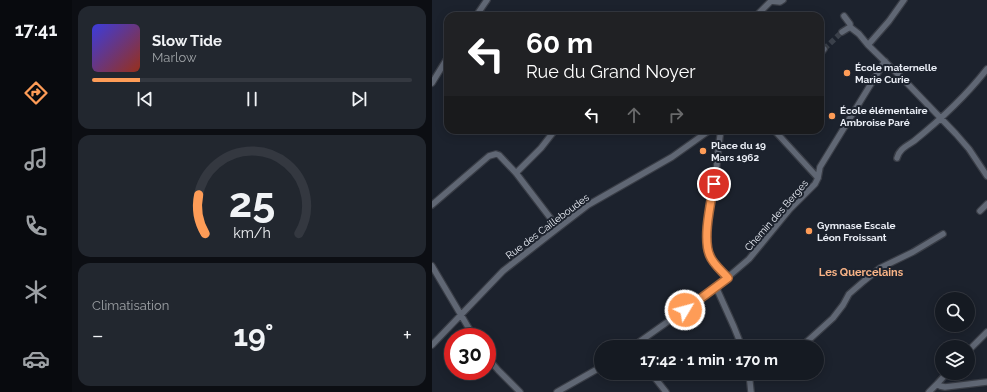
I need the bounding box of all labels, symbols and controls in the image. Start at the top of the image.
text: 17:41 [15,19,57,40]
text: 60 m [526,27,593,60]
icon: left [460,28,512,80]
text: Slow Tide [152,32,222,50]
text: Marlow [152,50,197,65]
text: Rue du Grand Noyer [526,61,696,82]
place label: École maternelle Marie Curie [855,62,937,85]
marker: École maternelle Marie Curie [842,68,852,78]
icon: directions [22,79,50,107]
icon: previous [134,88,156,110]
icon: pause [241,88,263,110]
icon: next [348,88,370,110]
icon: left [581,104,603,126]
icon: ahead [623,104,645,126]
icon: right [665,104,687,126]
place label: École élémentaire Ambroise Paré [840,105,928,128]
marker: École élémentaire Ambroise Paré [827,111,837,121]
place label: Place du 19 Mars 1962 [711,140,766,163]
icon: music [22,145,50,173]
marker: Place du 19 Mars 1962 [698,146,708,156]
pin [697,167,731,201]
icon: arrive [703,173,725,195]
street label: Chemin des Berges [743,177,810,253]
text: 25 [229,178,275,227]
street label: Rue des Cailleboudes [504,191,591,261]
icon: phone [22,212,50,240]
place label: Gymnase Escale Léon Froissant [817,220,896,243]
text: km/h [233,225,271,241]
marker: Gymnase Escale Léon Froissant [804,226,814,236]
district label: Les Quercelains [819,266,904,279]
icon: climate [22,278,50,306]
position arrow [664,289,706,331]
map controls [935,292,975,380]
button: search [935,292,975,332]
text: Climatisation [92,298,169,313]
text: 19° [233,318,273,353]
text: − [92,322,104,348]
text: + [403,322,412,348]
speed limit sign: 30 [444,328,496,380]
button: layers [935,340,975,380]
icon: car [22,345,50,373]
text: 17:42 · 1 min · 170 m [640,351,778,369]

